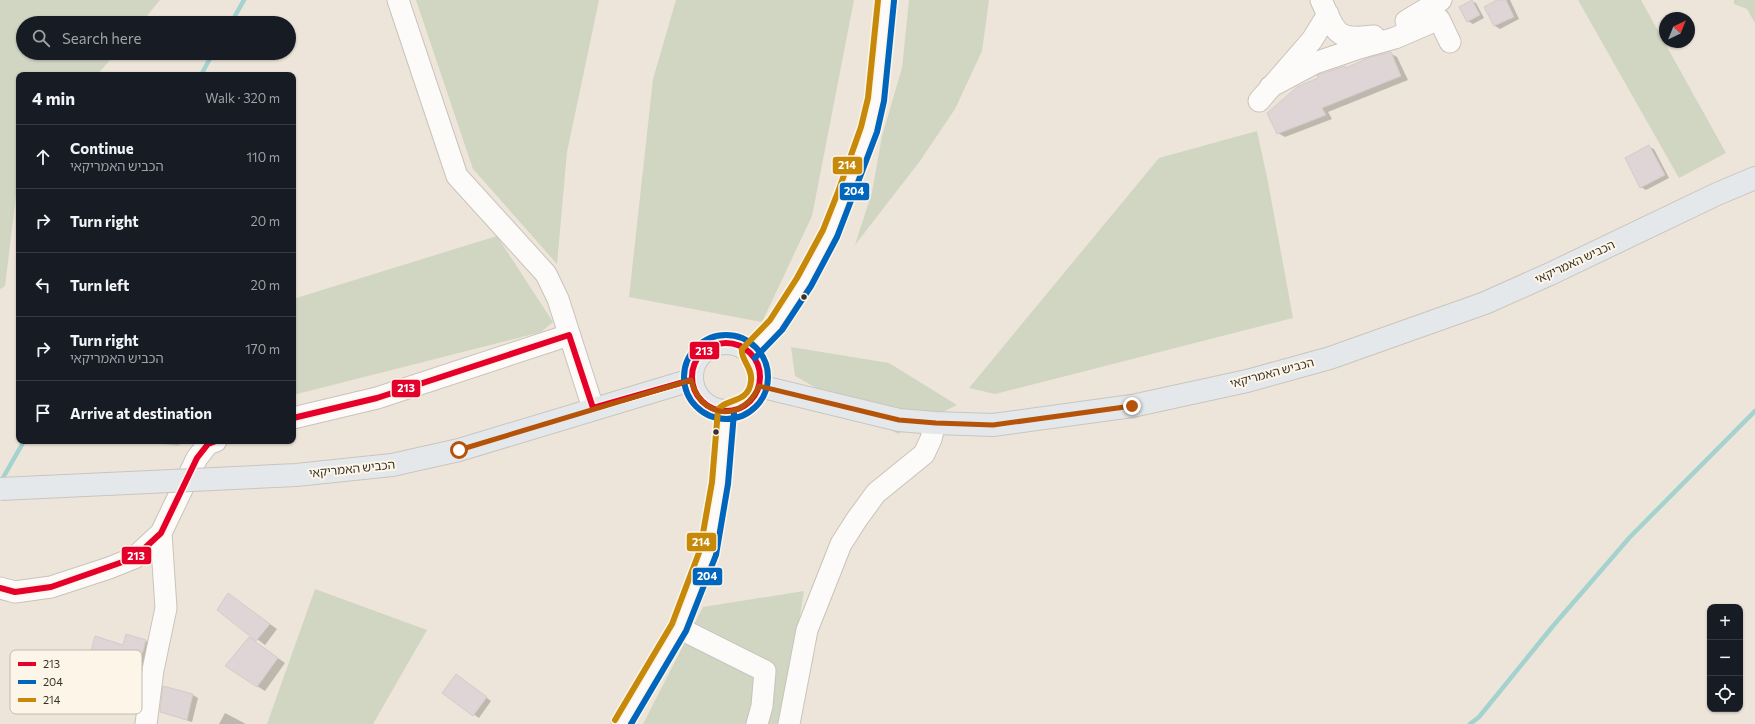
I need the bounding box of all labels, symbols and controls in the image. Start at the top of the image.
north arrow [1659,12,1695,48]
search box [16,16,296,60]
icon: search [30,27,52,49]
text: Search here [62,29,141,47]
text: 4 min [32,88,75,109]
text: Walk · 320 m [205,90,280,106]
text: Continue [70,139,134,157]
icon: ahead [32,146,54,168]
text: 110 m [247,149,280,165]
line badge: 214 [832,156,863,175]
text: הכביש האמריקאי [70,158,164,174]
text: 214 [838,158,856,171]
line badge: 204 [839,182,870,201]
text: 204 [844,184,864,197]
icon: right [32,210,54,232]
text: Turn right [70,212,139,230]
text: 20 m [251,213,280,229]
street label: הכביש האמריקאי [1532,236,1617,286]
icon: left [32,274,54,296]
text: Turn left [70,276,129,294]
text: 20 m [251,277,280,293]
unlabelled marker [799,292,809,302]
text: Turn right [70,331,139,349]
icon: right [32,338,54,360]
text: 170 m [245,341,280,357]
line badge: 213 [689,341,720,360]
text: 213 [695,344,713,357]
text: הכביש האמריקאי [70,350,164,366]
street label: הכביש האמריקאי [1228,354,1315,390]
line badge: 213 [391,379,421,398]
text: 213 [397,381,415,394]
route end [1123,397,1141,415]
icon: arrive [32,402,54,424]
text: Arrive at destination [70,404,212,422]
unlabelled marker [711,427,721,437]
route start [450,441,468,459]
street label: הכביש האמריקאי [308,457,396,479]
line badge: 214 [686,532,717,552]
text: 214 [692,535,710,548]
line badge: 213 [121,546,152,565]
text: 213 [127,549,145,562]
line badge: 204 [692,567,723,586]
text: 204 [697,569,717,582]
map controls [1707,604,1743,712]
button: + [1707,604,1743,640]
button: − [1707,640,1743,676]
legend [10,650,142,714]
text: 213 [43,657,60,670]
text: 204 [43,675,63,688]
button: locate [1707,676,1743,712]
text: 214 [43,693,61,706]

